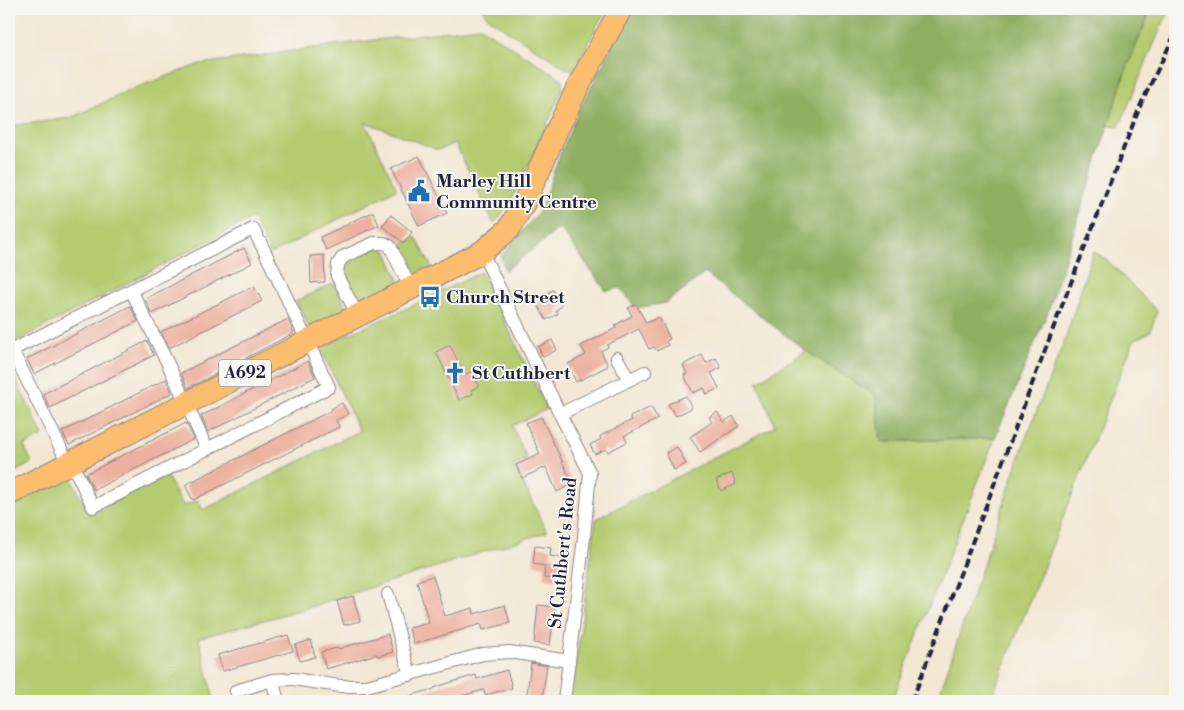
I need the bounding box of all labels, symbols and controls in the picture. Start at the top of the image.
place label: Marley Hill Community Centre [436,170,597,214]
public building icon: Marley Hill Community Centre [406,178,432,204]
bus stop icon: Church Street [417,284,443,310]
place label: Church Street [446,286,565,309]
road number: A692 [219,359,271,386]
church icon: St Cuthbert [442,360,468,386]
place label: St Cuthbert [472,362,571,385]
street label: St Cuthbert's Road [544,476,582,630]

